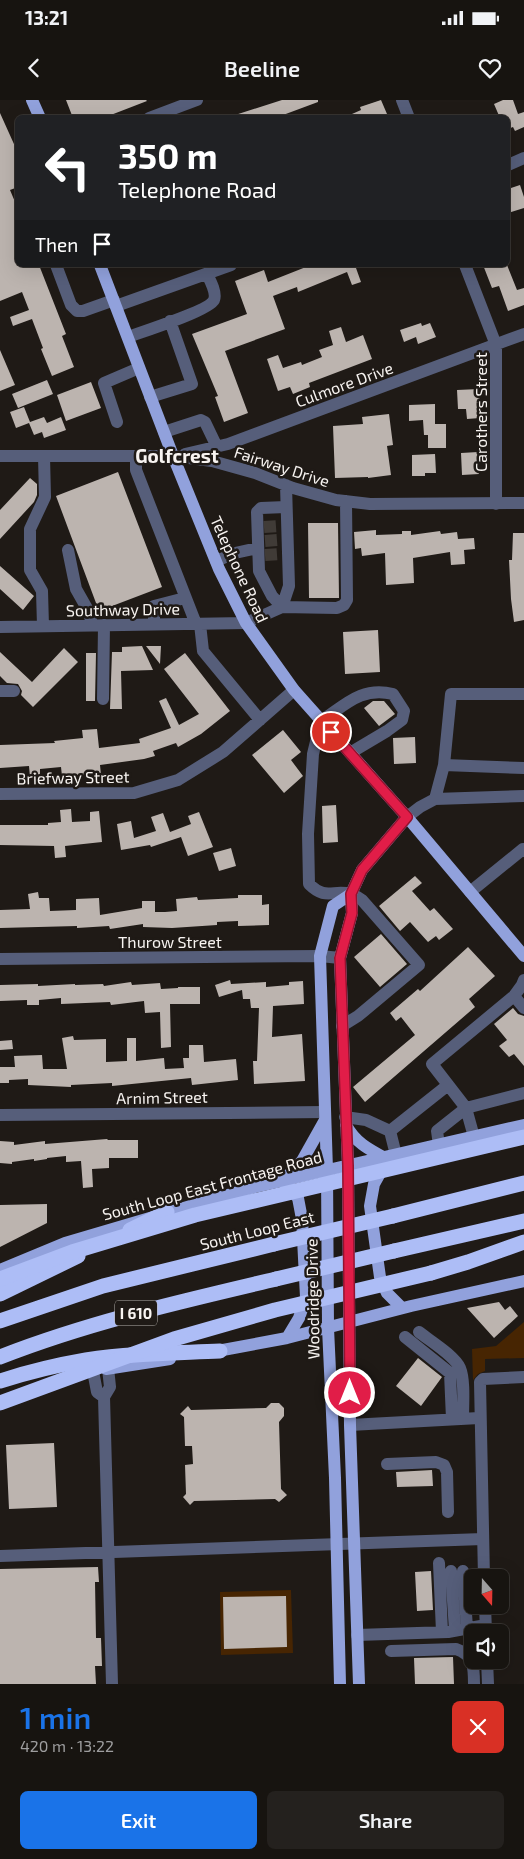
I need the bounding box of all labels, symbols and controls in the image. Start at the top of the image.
text: 13:21 [25,6,68,29]
icon: back [20,54,48,82]
icon: heart [476,54,504,82]
text: Beeline [224,55,300,81]
text: 350 m [118,134,218,176]
icon: left [35,135,100,200]
text: Telephone Road [118,176,277,202]
icon: arrive [88,230,116,258]
text: Then [35,233,78,256]
street label: Carothers Street [471,352,490,472]
street label: Culmore Drive [293,358,395,410]
street label: Fairway Drive [232,442,332,490]
district label: Golfcrest [135,444,219,467]
street label: Telephone Road [207,513,273,625]
street label: Southway Drive [66,599,180,619]
pin [310,711,352,753]
icon: arrive [317,718,345,746]
street label: Briefway Street [16,767,130,787]
street label: Thurow Street [118,932,222,951]
street label: Arnim Street [116,1087,208,1107]
street label: South Loop East Frontage Road [100,1147,324,1223]
street label: South Loop East [198,1207,316,1253]
street label: Woodridge Drive [301,1238,323,1360]
road number: I 610 [115,1300,157,1326]
position arrow [323,1366,375,1418]
north arrow [464,1569,509,1614]
map controls [464,1569,509,1669]
button: sound [464,1624,509,1669]
text: 1 min [20,1699,91,1735]
button: close [452,1701,504,1753]
text: 420 m · 13:22 [20,1736,114,1755]
button: Exit [20,1791,257,1849]
button: Share [267,1791,504,1849]

